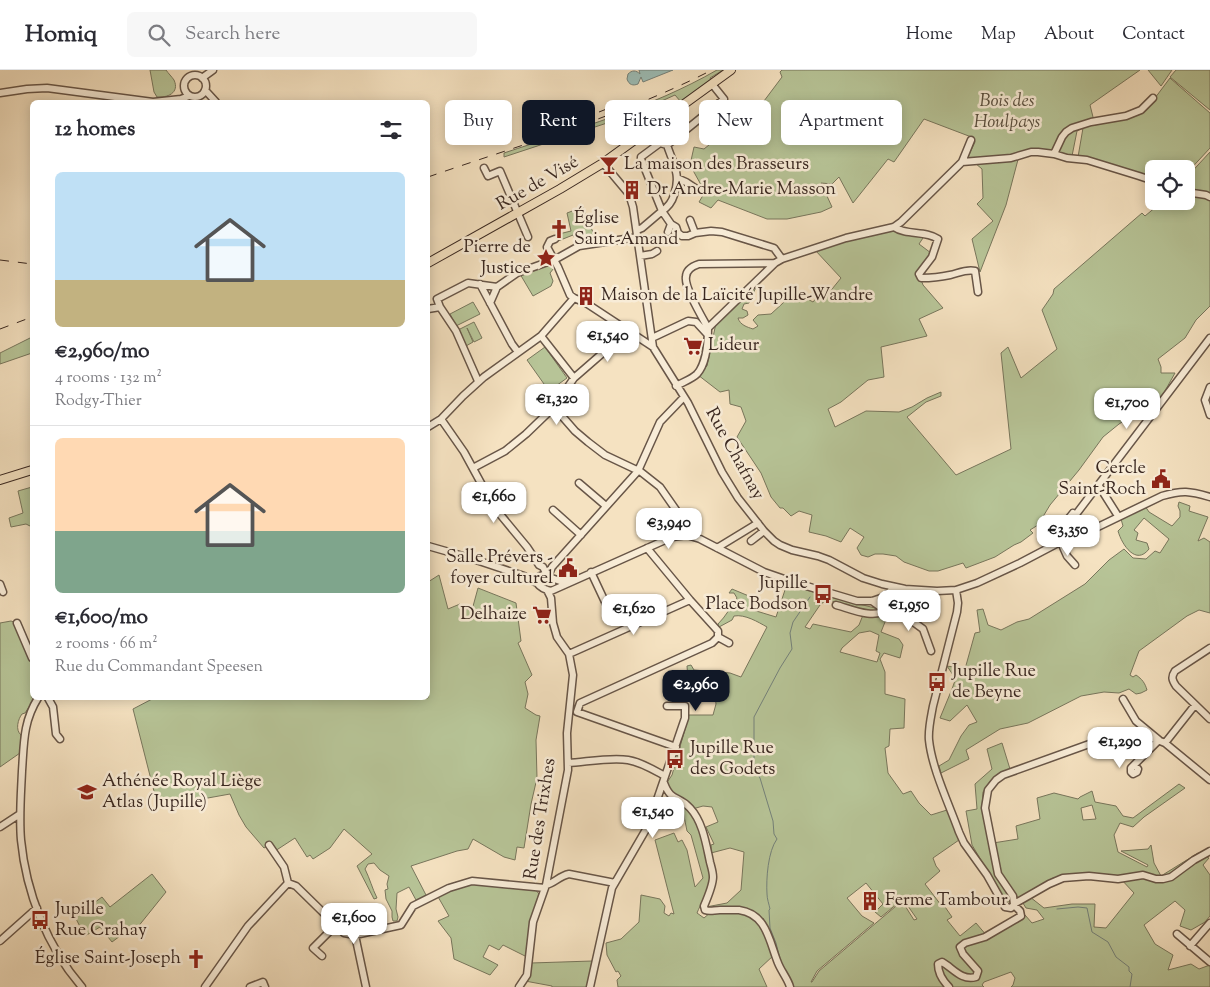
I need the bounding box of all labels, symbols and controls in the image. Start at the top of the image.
search box [127,12,477,57]
text: Homiq [25,18,97,52]
icon: search [145,21,173,49]
text: Search here [185,21,280,48]
text: Home [906,22,953,48]
text: Map [981,22,1016,48]
text: About [1044,22,1094,48]
text: Contact [1122,22,1185,48]
park label: Bois des Houlpays [974,89,1040,136]
chip: Buy [445,100,512,145]
chip: Rent [522,100,595,145]
chip: Filters [605,100,689,145]
chip: New [699,100,771,145]
chip: Apartment [781,100,902,145]
text: 12 homes [55,115,135,145]
icon: filters [377,116,405,144]
street label: Rue de Visé [492,150,584,218]
place label: La maison des Brasseurs [624,152,809,178]
bar icon: La maison des Brasseurs [598,154,620,176]
map controls [1145,160,1195,210]
button: locate [1145,160,1195,210]
place label: Dr Andre-Marie Masson [647,177,836,203]
building icon: Dr Andre-Marie Masson [621,179,643,201]
icon: home [185,205,275,295]
place label: Église Saint-Amand [574,206,678,253]
church icon: Église Saint-Amand [548,218,570,240]
place label: Pierre de Justice [464,235,531,282]
place icon: Pierre de Justice [535,247,557,269]
place label: Maison de la Laïcité Jupille-Wandre [601,283,873,309]
building icon: Maison de la Laïcité Jupille-Wandre [575,285,597,307]
pin: €1,540 [567,320,649,363]
text: €1,540 [587,325,629,348]
place label: Lideur [708,333,760,359]
supermarket icon: Lideur [682,335,704,357]
text: €2,960/mo [55,337,150,367]
text: 4 rooms · 132 m² [55,367,162,390]
pin: €1,320 [516,384,598,426]
text: €1,320 [536,388,578,411]
pin: €1,700 [1086,388,1168,430]
text: Rodgy-Thier [55,390,142,413]
text: €1,700 [1105,392,1149,415]
street label: Rue Chafnay [698,403,770,505]
place label: Cercle Saint-Roch [1058,456,1146,503]
public building icon: Cercle Saint-Roch [1150,468,1172,490]
icon: home [185,470,275,560]
pin: €1,660 [453,482,535,524]
text: €1,660 [472,486,516,509]
pin: €3,940 [628,508,710,550]
text: €3,940 [647,512,691,535]
pin: €3,350 [1027,514,1109,557]
text: €3,350 [1048,519,1088,542]
place label: Salle Prévers - foyer culturel [446,545,553,592]
public building icon: Salle Prévers - foyer culturel [557,557,579,579]
place label: Jupille Place Bodson [706,571,808,618]
bus stop icon: Jupille Place Bodson [812,583,834,605]
pin: €1,950 [868,590,950,632]
pin: €1,620 [593,594,675,636]
text: €1,950 [889,594,929,617]
text: €1,620 [613,598,655,621]
place label: Delhaize [460,602,527,628]
text: €1,600/mo [55,603,148,633]
supermarket icon: Delhaize [531,604,553,626]
text: 2 rooms · 66 m² [55,633,158,656]
text: Rue du Commandant Speesen [55,656,263,679]
place label: Jupille Rue de Beyne [951,659,1036,706]
pin: €2,960 [655,670,737,712]
bus stop icon: Jupille Rue de Beyne [926,671,948,693]
text: €2,960 [673,674,719,697]
pin: €1,290 [1079,726,1161,769]
text: €1,290 [1099,731,1142,754]
place label: Jupille Rue des Godets [689,736,775,783]
bus stop icon: Jupille Rue des Godets [664,748,686,770]
street label: Rue des Trixhes [519,756,563,882]
place label: Athénée Royal Liège Atlas (Jupille) [102,769,262,816]
school or university icon: Athénée Royal Liège Atlas (Jupille) [76,781,98,803]
pin: €1,540 [612,796,694,839]
text: €1,540 [632,801,674,824]
place label: Ferme Tambour [885,888,1008,914]
building icon: Ferme Tambour [859,890,881,912]
place label: Jupille Rue Crahay [54,897,147,944]
pin: €1,600 [313,902,395,945]
text: €1,600 [332,907,376,930]
bus stop icon: Jupille Rue Crahay [29,909,51,931]
place label: Église Saint-Joseph [35,946,181,972]
church icon: Église Saint-Joseph [185,948,207,970]

